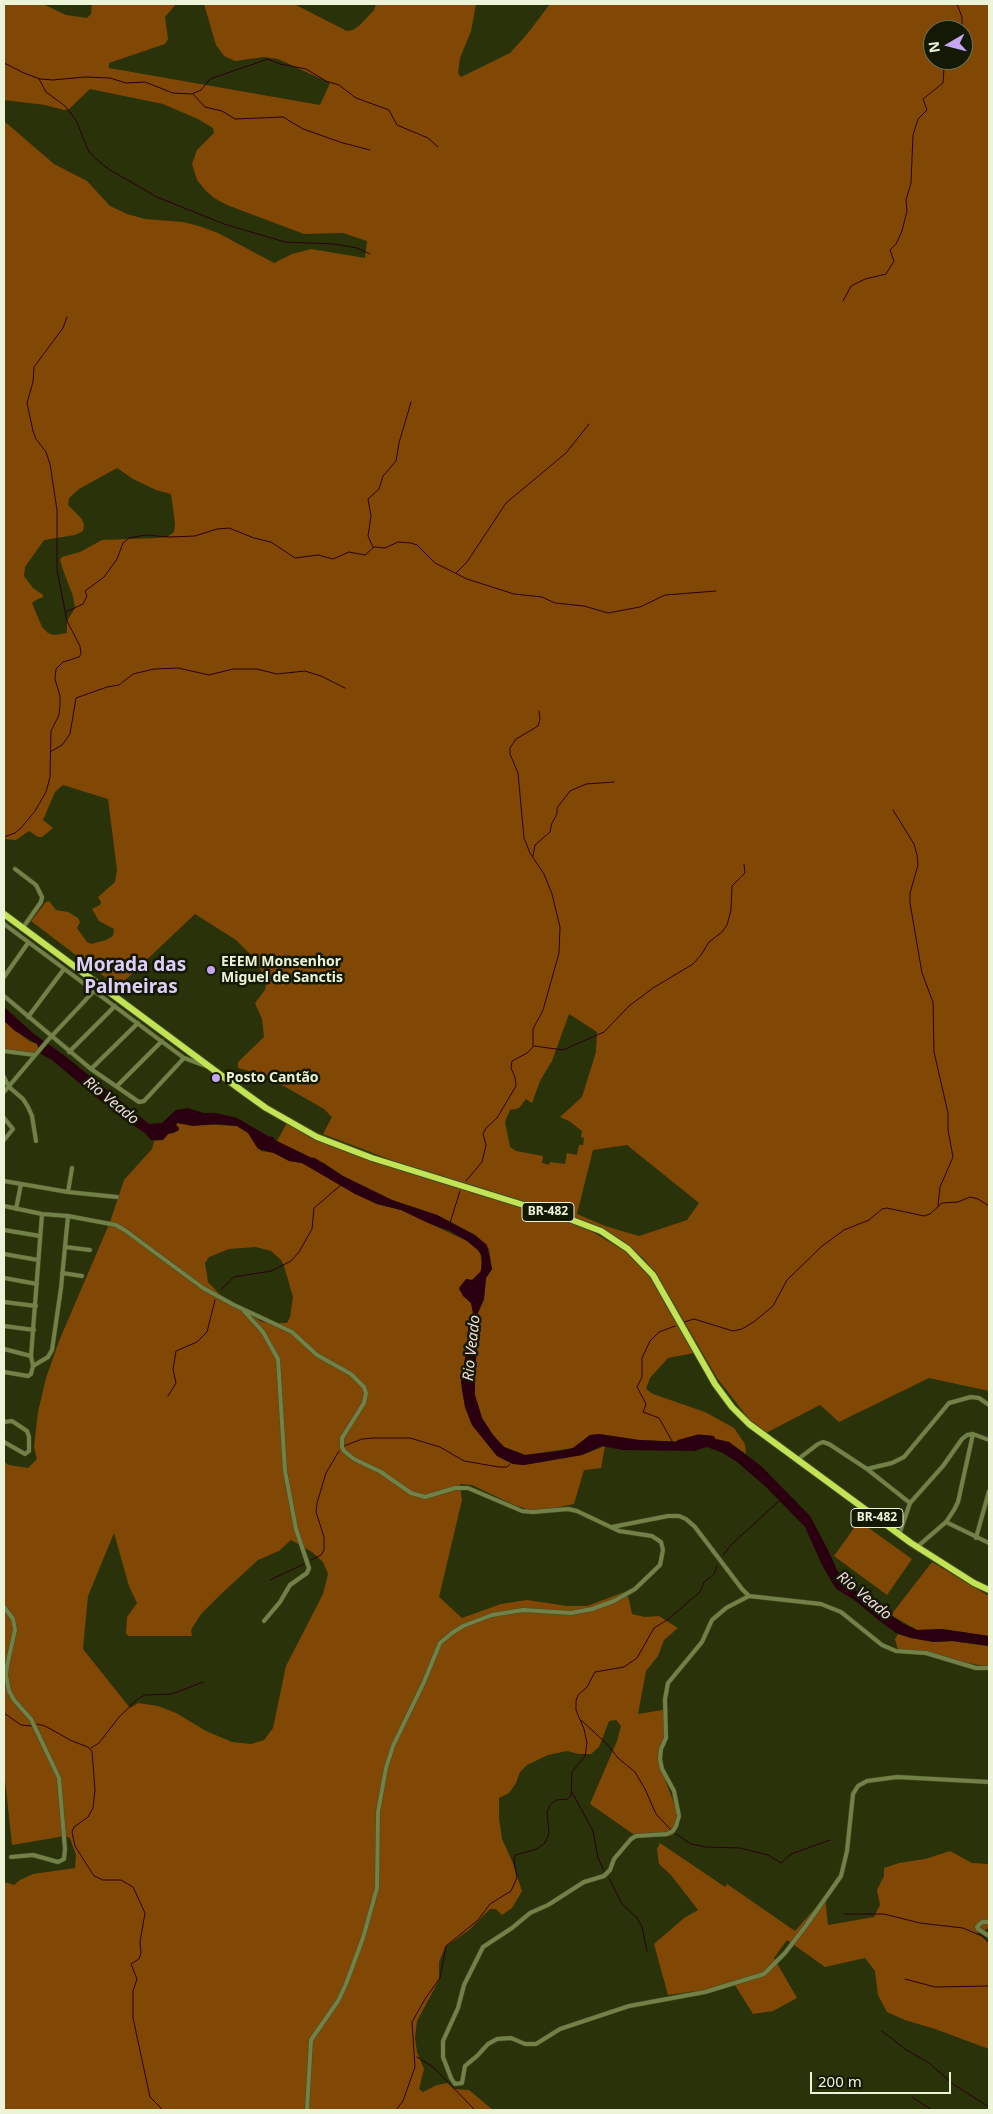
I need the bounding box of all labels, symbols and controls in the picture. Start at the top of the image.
north arrow [923,20,973,70]
text: N [923,40,944,54]
place label: EEEM Monsenhor Miguel de Sanctis [221,954,343,986]
district label: Morada das Palmeiras [76,955,186,999]
marker: EEEM Monsenhor Miguel de Sanctis [205,964,217,976]
place label: Posto Cantão [226,1070,319,1086]
marker: Posto Cantão [210,1072,222,1084]
water label: Rio Veado [80,1073,142,1129]
road number: BR-482 [522,1202,574,1222]
water label: Rio Veado [460,1314,484,1382]
road number: BR-482 [851,1509,903,1528]
water label: Rio Veado [833,1568,895,1624]
scale bar [813,2062,954,2094]
text: 200 m [818,2071,862,2091]

